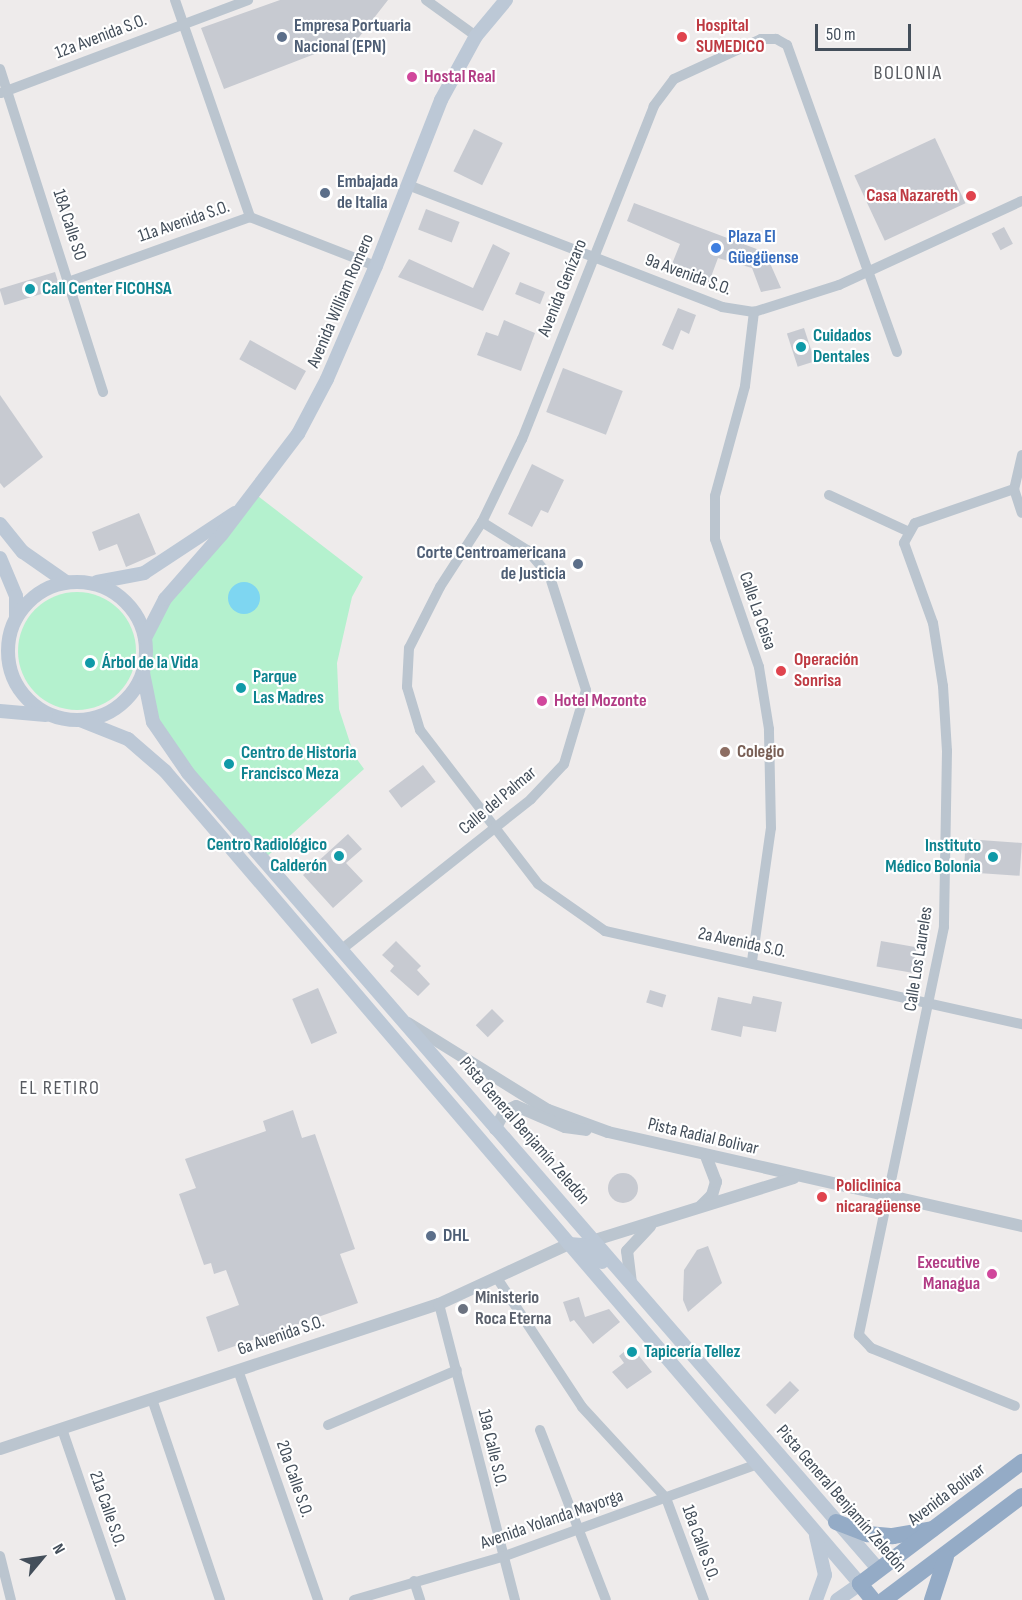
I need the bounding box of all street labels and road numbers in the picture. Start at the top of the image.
street label: 12a Avenida S.O. [52,10,150,64]
street label: 18A Calle SO [47,187,91,263]
street label: 11a Avenida S.O. [136,196,232,248]
street label: Avenida William Romero [303,231,379,371]
street label: Avenida Genízaro [534,236,592,340]
street label: 9a Avenida S.O. [642,249,734,301]
street label: Calle La Ceisa [734,569,780,653]
street label: Calle del Palmar [455,762,541,840]
street label: Calle Los Laureles [900,905,938,1013]
street label: 2a Avenida S.O. [696,923,788,963]
street label: Pista General Benjamín Zeledón [454,1053,594,1209]
street label: Pista Radial Bolivar [646,1114,760,1160]
street label: 6a Avenida S.O. [235,1311,327,1361]
street label: 19a Calle S.O. [473,1407,511,1489]
street label: Pista General Benjamín Zeledón [771,1421,911,1577]
street label: 20a Calle S.O. [271,1438,317,1520]
street label: Avenida Bolívar [904,1459,990,1531]
street label: 21a Calle S.O. [84,1468,130,1550]
street label: Avenida Yolanda Mayorga [478,1485,626,1555]
street label: 18a Calle S.O. [676,1502,724,1584]

